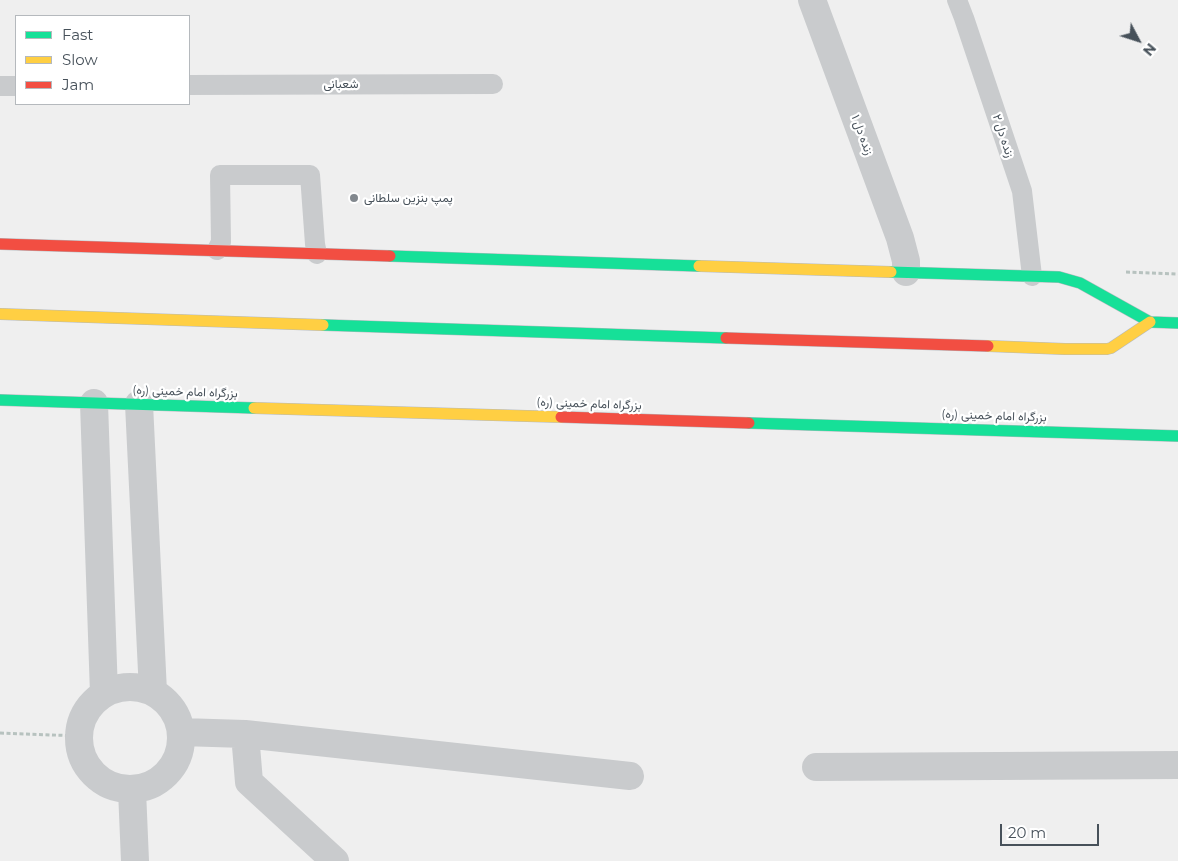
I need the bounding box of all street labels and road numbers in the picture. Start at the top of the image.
street label: شعبانی [324,77,358,91]
street label: زنده دل ۱ [848,113,876,157]
street label: زنده دل ۲ [989,113,1017,159]
street label: بزرگراه امام خمینی (ره) [132,383,238,401]
street label: بزرگراه امام خمینی (ره) [536,395,642,413]
street label: بزرگراه امام خمینی (ره) [941,407,1047,425]

